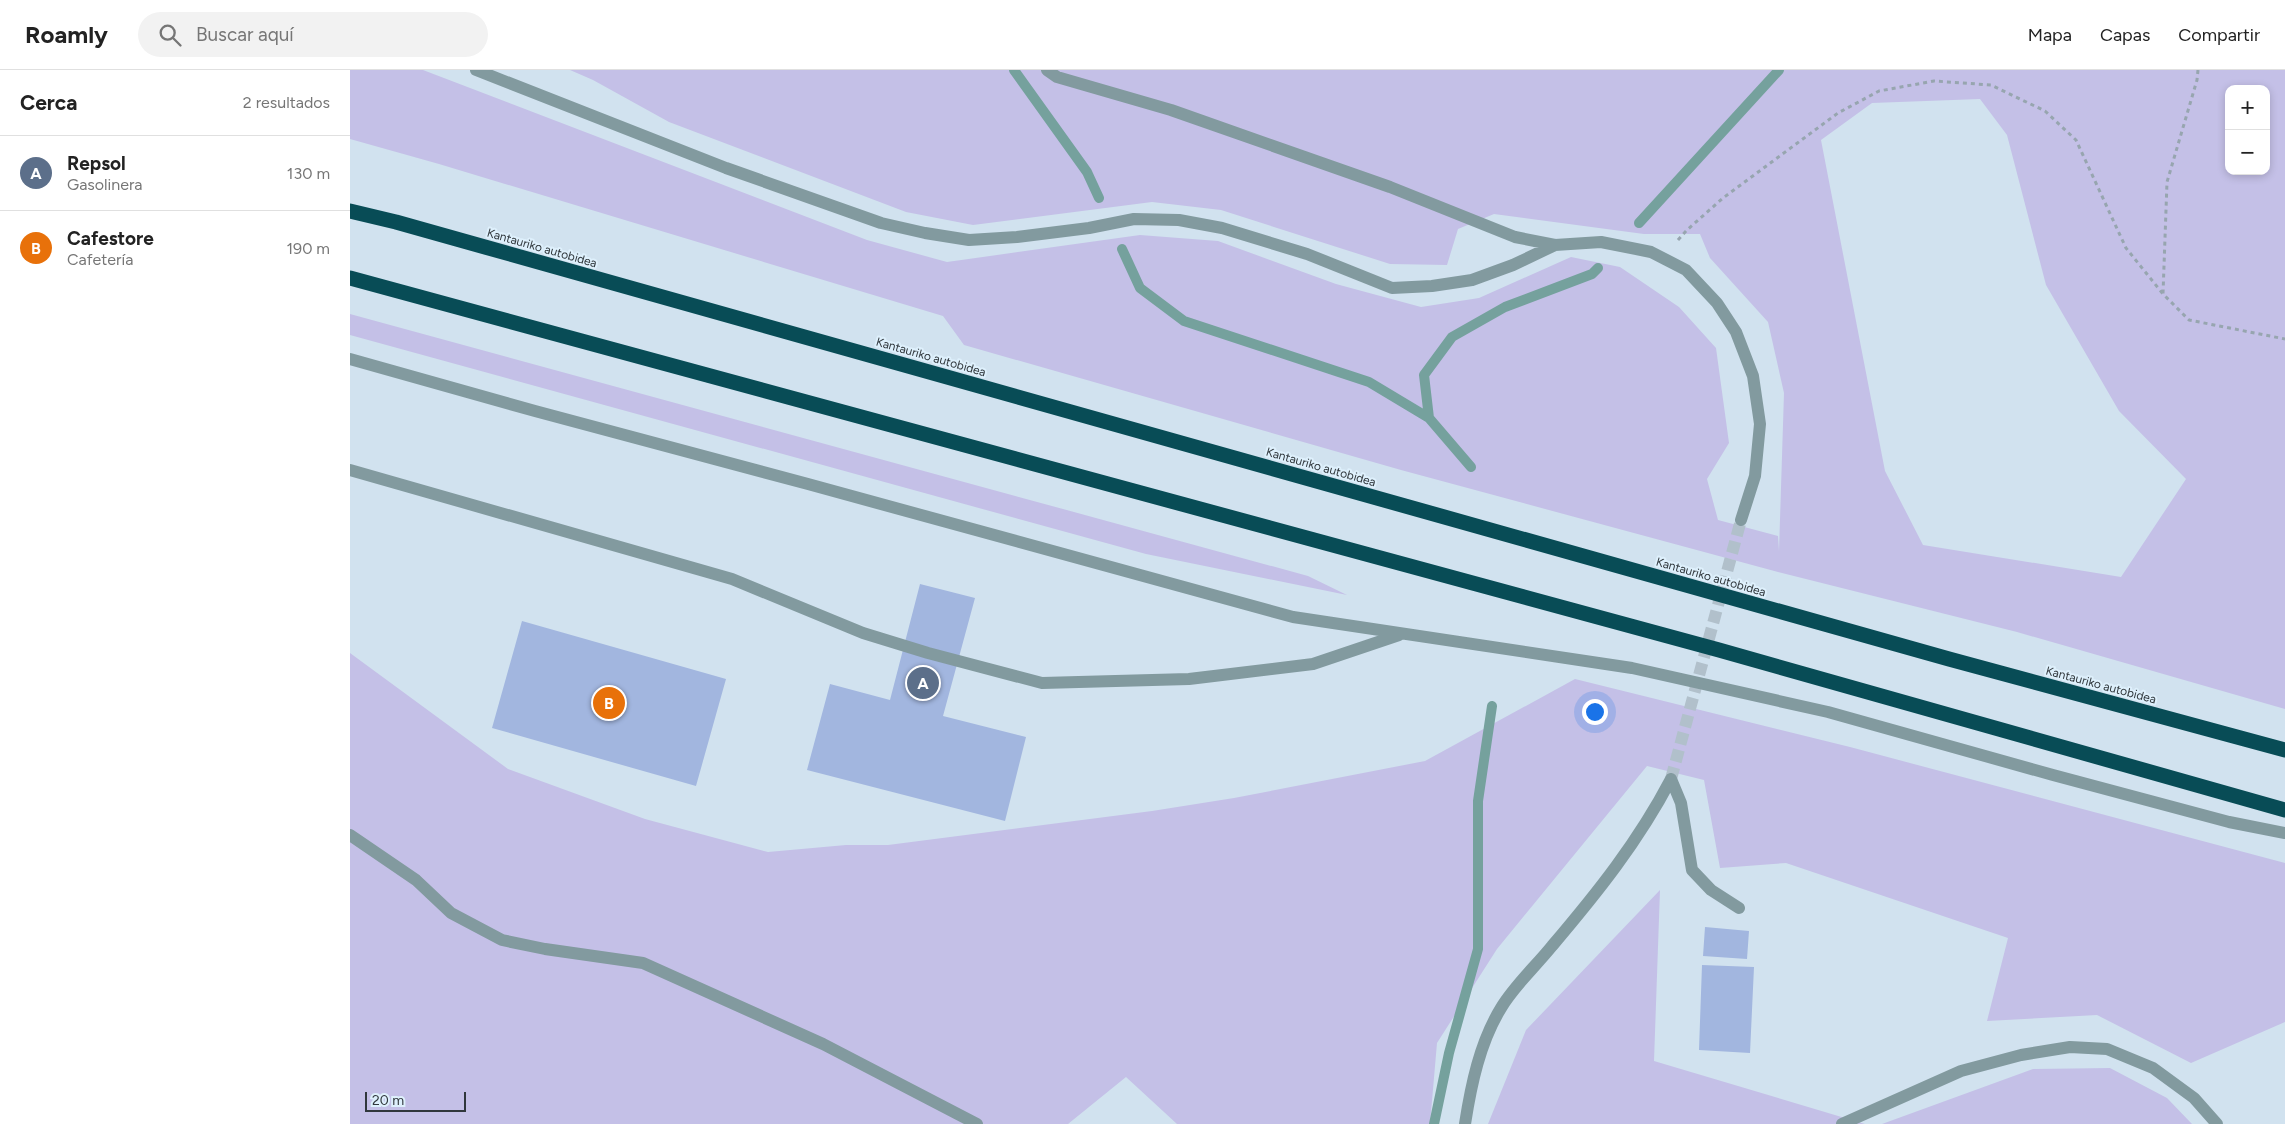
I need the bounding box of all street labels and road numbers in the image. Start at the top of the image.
street label: Kantauriko autobidea [485,226,599,270]
street label: Kantauriko autobidea [874,335,988,379]
street label: Kantauriko autobidea [1264,445,1378,489]
street label: Kantauriko autobidea [1654,555,1768,599]
street label: Kantauriko autobidea [2044,664,2158,706]

